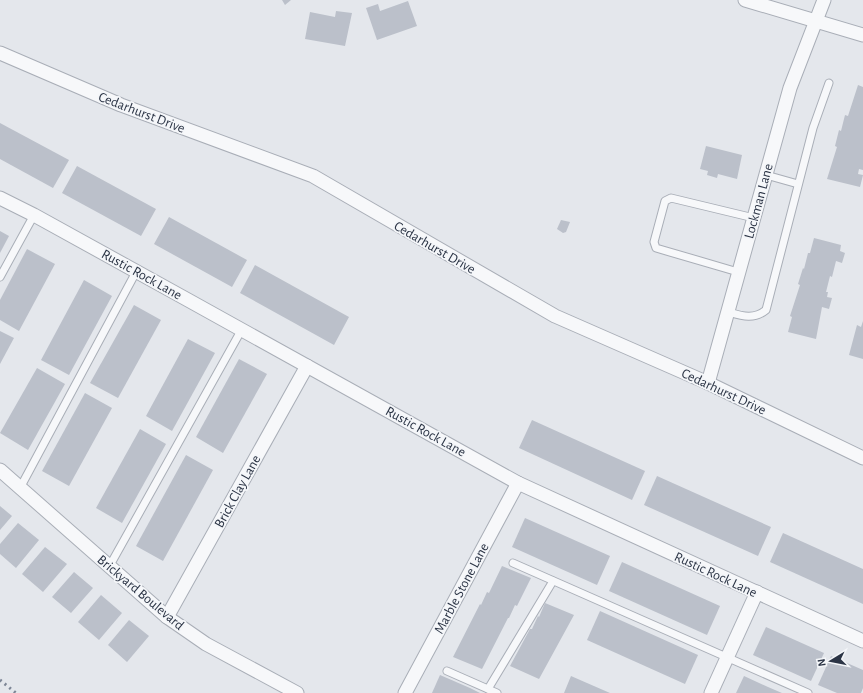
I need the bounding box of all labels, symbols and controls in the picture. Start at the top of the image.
street label: Cedarhurst Drive [96,90,187,136]
street label: Lockman Lane [742,162,776,240]
street label: Cedarhurst Drive [391,219,478,277]
street label: Rustic Rock Lane [99,247,184,303]
street label: Cedarhurst Drive [679,366,768,418]
street label: Rustic Rock Lane [383,404,468,460]
street label: Brick Clay Lane [212,453,264,530]
street label: Marble Stone Lane [432,541,492,636]
street label: Rustic Rock Lane [672,550,759,600]
street label: Brickyard Boulevard [94,553,186,633]
north arrow [811,641,851,681]
text: N [816,658,828,667]

